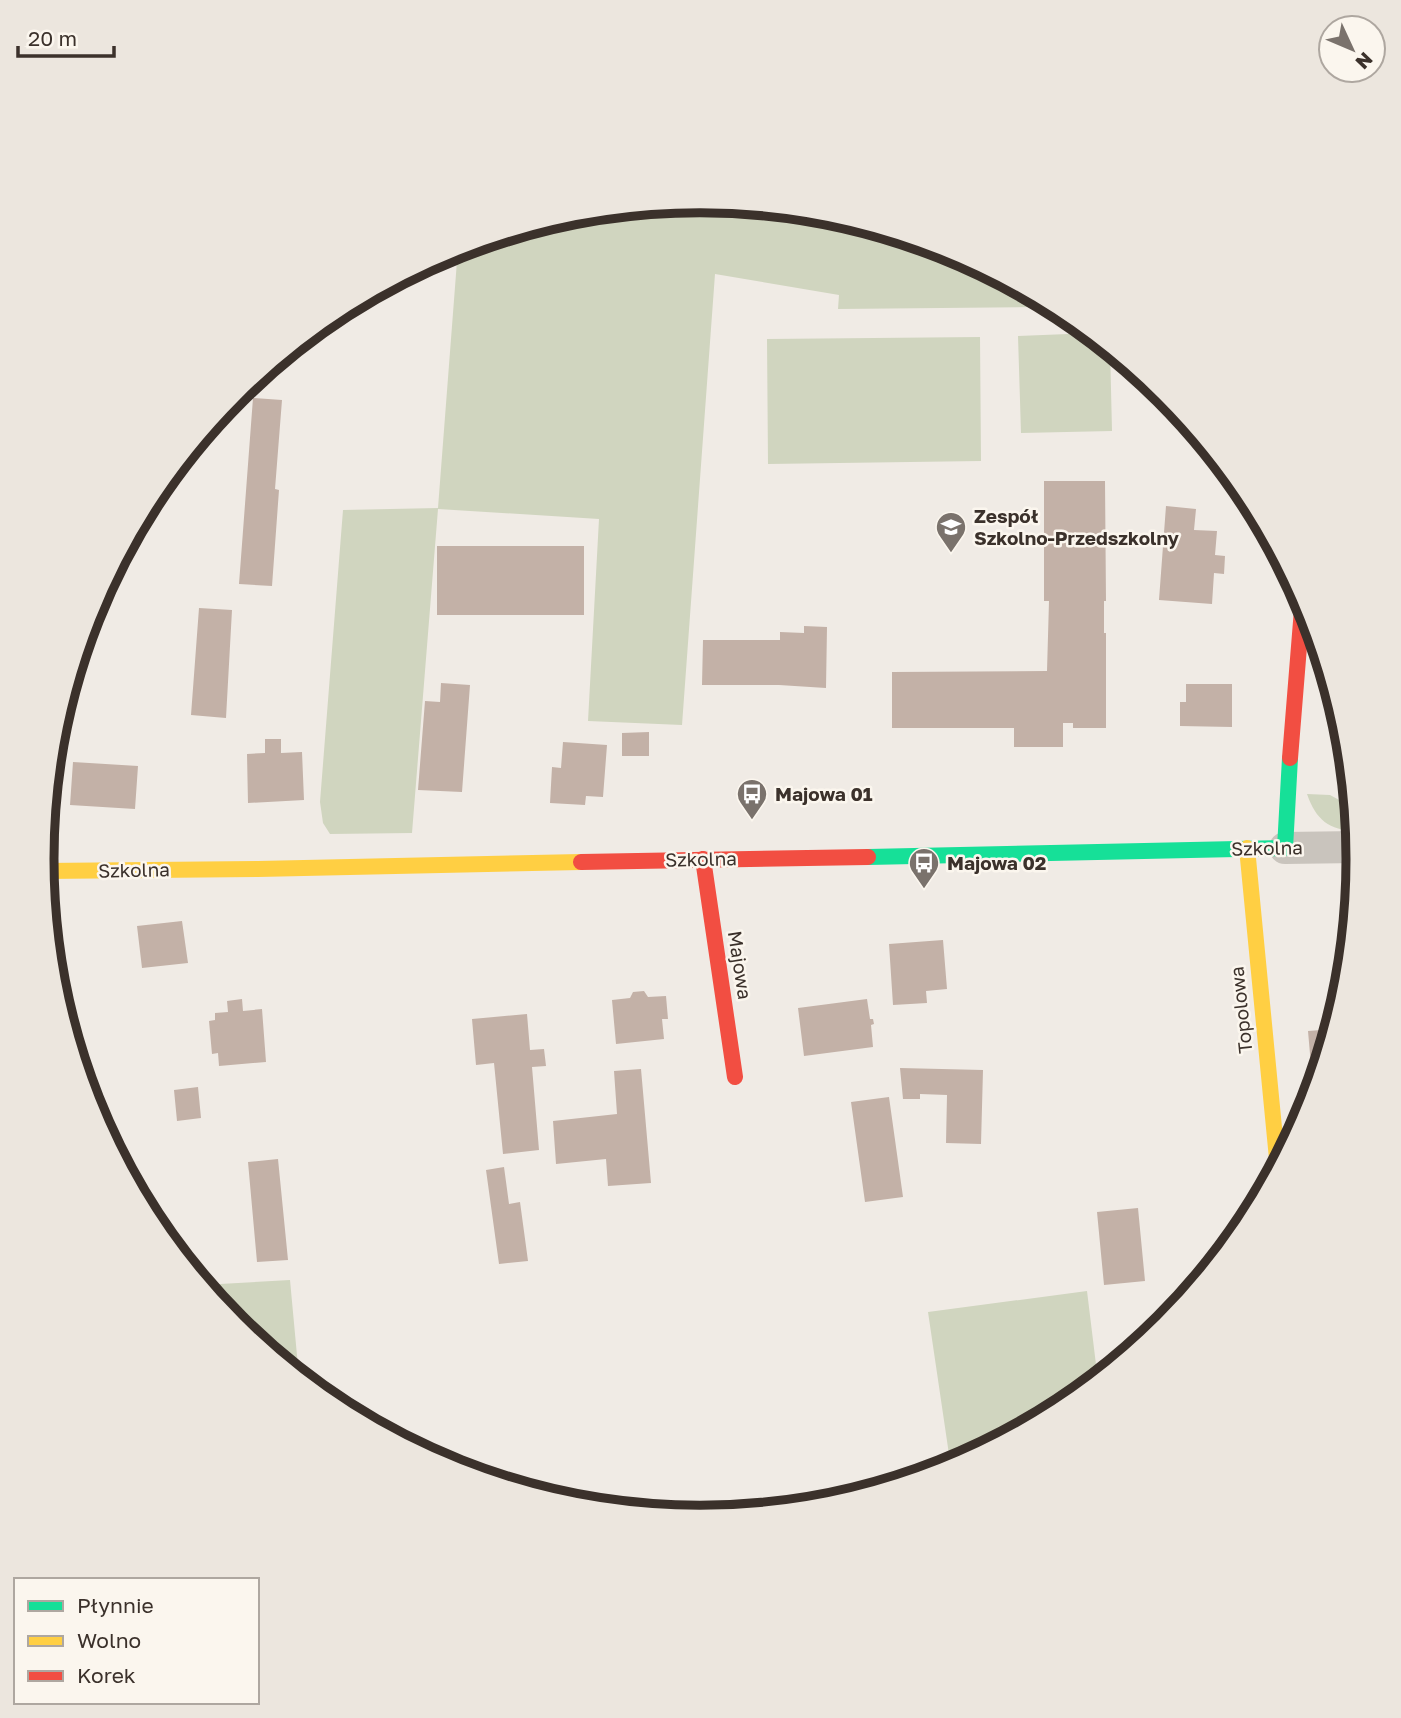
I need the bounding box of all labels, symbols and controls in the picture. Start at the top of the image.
scale bar [18,14,114,58]
north arrow [1317,14,1387,84]
text: 20 m [28,25,77,51]
text: N [1351,48,1378,74]
place label: Zespół Szkolno-Przedszkolny [974,504,1180,549]
school or university icon: Zespół Szkolno-Przedszkolny [934,510,968,554]
bus stop icon: Majowa 01 [735,777,769,821]
place label: Majowa 01 [775,782,873,805]
street label: Szkolna [1231,835,1303,860]
street label: Szkolna [665,846,737,871]
bus stop icon: Majowa 02 [907,846,941,890]
place label: Majowa 02 [947,851,1046,874]
street label: Szkolna [98,857,170,882]
street label: Majowa [724,929,757,1001]
street label: Topolowa [1224,965,1257,1055]
legend [14,1578,259,1704]
text: Płynnie [77,1592,154,1618]
text: Wolno [77,1627,141,1653]
text: Korek [77,1662,136,1688]

